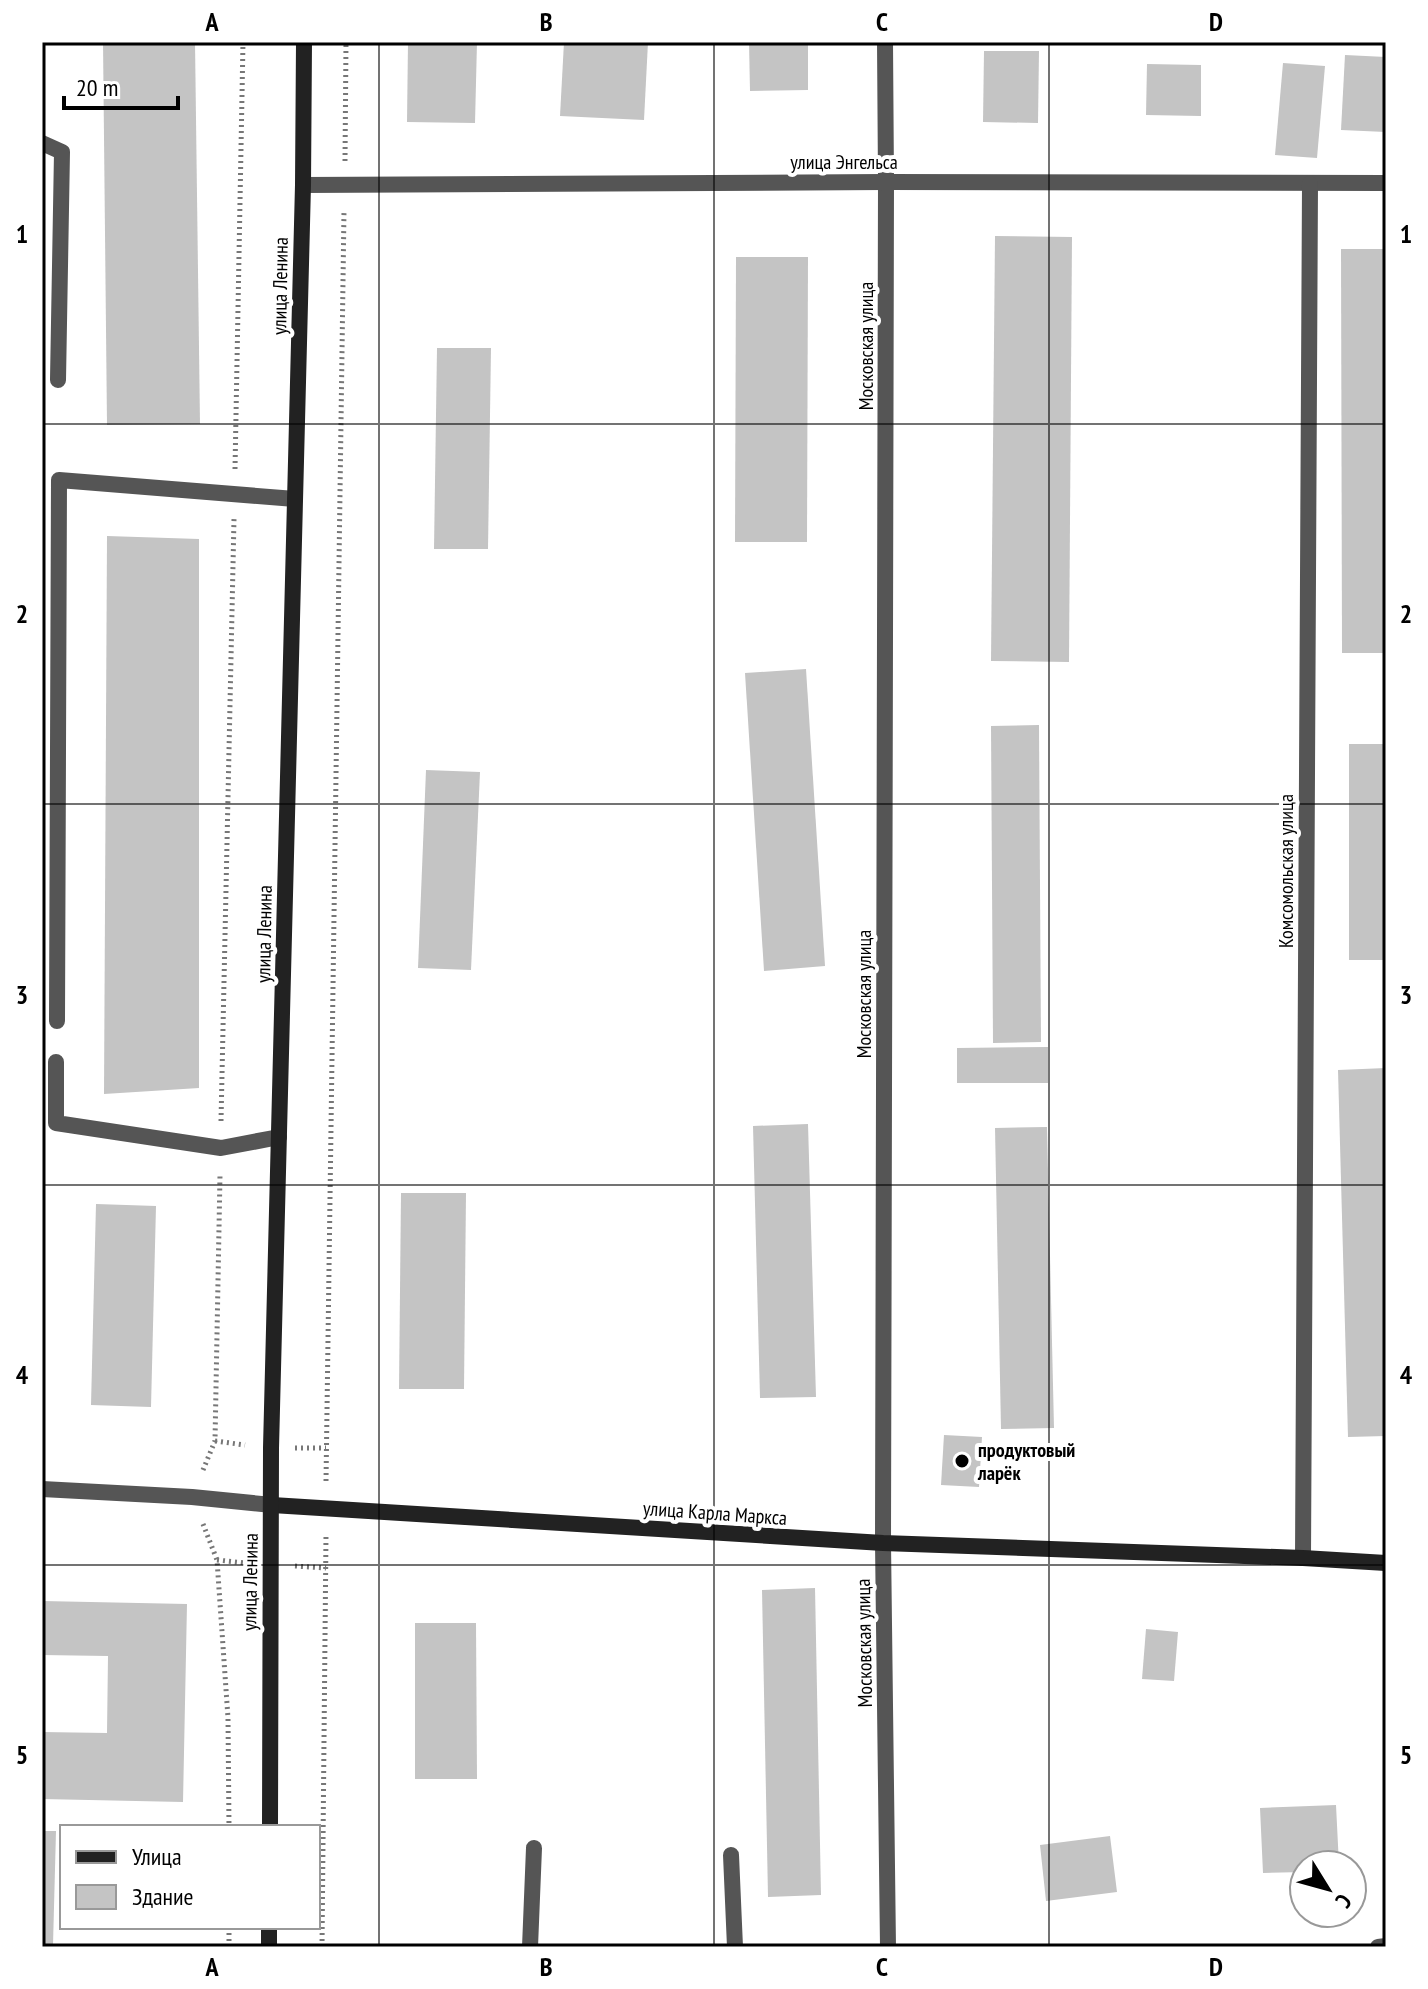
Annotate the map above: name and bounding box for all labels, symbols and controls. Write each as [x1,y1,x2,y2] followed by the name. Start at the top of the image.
[204,5,219,38] text: A
[540,5,553,38] text: B
[876,5,888,38] text: C
[1209,5,1223,38] text: D
[64,60,178,110] scale bar
[76,72,118,103] text: 20 m
[790,149,898,175] street label: улица Энгельса
[16,217,28,250] text: 1
[1400,217,1412,250] text: 1
[266,237,294,335] street label: улица Ленина
[853,282,879,410] street label: Московская улица
[16,597,28,630] text: 2
[1400,597,1412,630] text: 2
[1273,794,1299,948] street label: Комсомольская улица
[250,885,278,983] street label: улица Ленина
[851,930,877,1058] street label: Московская улица
[16,978,28,1011] text: 3
[1400,978,1412,1011] text: 3
[16,1358,29,1391] text: 4
[1400,1358,1413,1391] text: 4
[977,1437,1075,1486] place label: продуктовый ларёк
[953,1452,971,1470] marker: продуктовый ларёк
[642,1495,788,1531] street label: улица Карла Маркса
[236,1533,264,1631] street label: улица Ленина
[850,1579,878,1707] street label: Московская улица
[16,1738,28,1771] text: 5
[1400,1738,1412,1771] text: 5
[60,1825,320,1929] legend
[132,1841,182,1872] text: Улица
[1288,1849,1368,1929] north arrow
[132,1881,193,1912] text: Здание
[1330,1889,1358,1913] text: С
[204,1950,219,1983] text: A
[540,1950,553,1983] text: B
[876,1950,888,1983] text: C
[1209,1950,1223,1983] text: D

